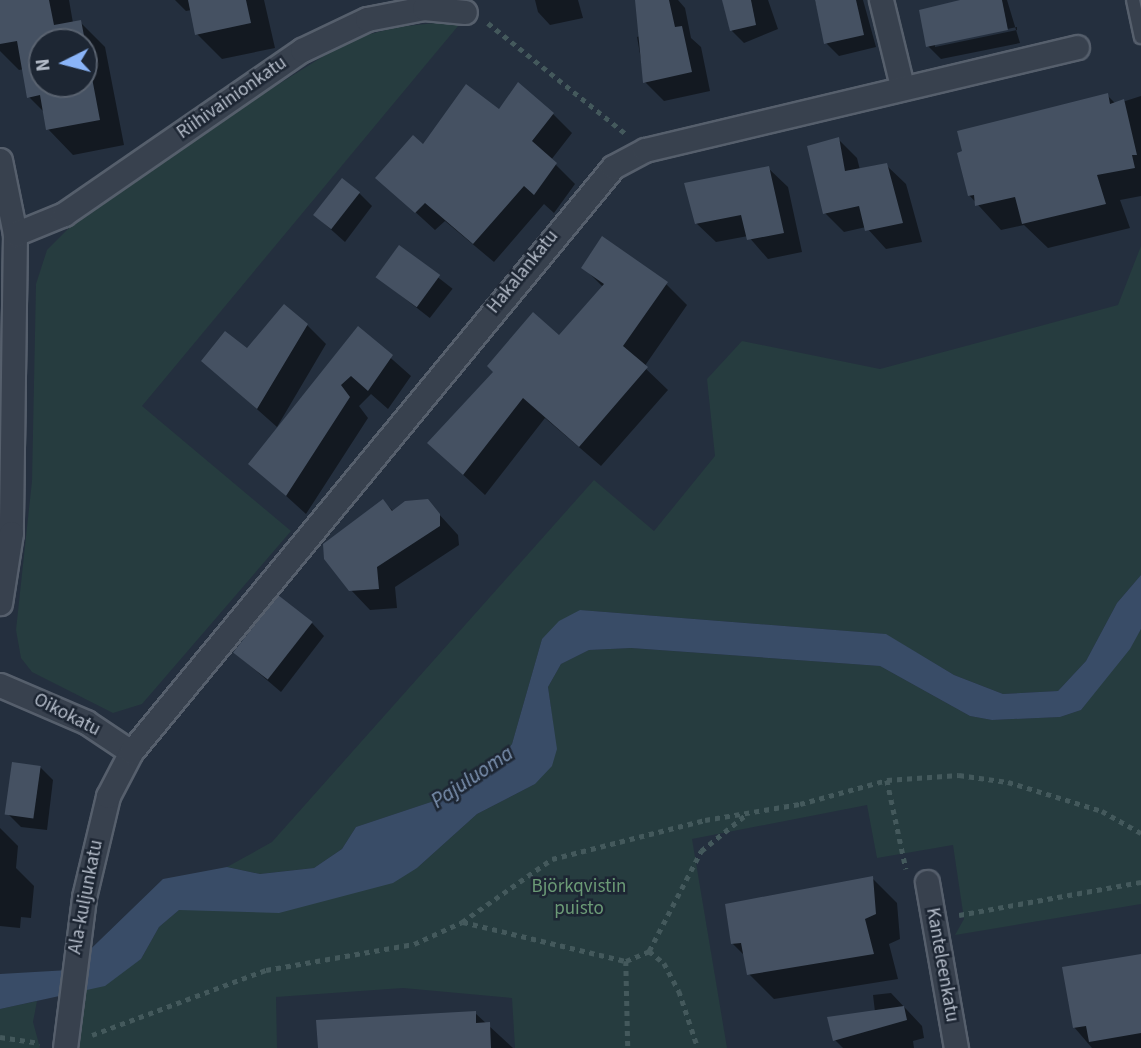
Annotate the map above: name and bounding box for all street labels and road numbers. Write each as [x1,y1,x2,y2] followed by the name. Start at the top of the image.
[173,52,291,144] street label: Riihivainionkatu
[482,226,564,318] street label: Hakalankatu
[30,689,104,741] street label: Oikokatu
[64,838,108,956] street label: Ala-kuljunkatu
[921,906,963,1024] street label: Kanteleenkatu

